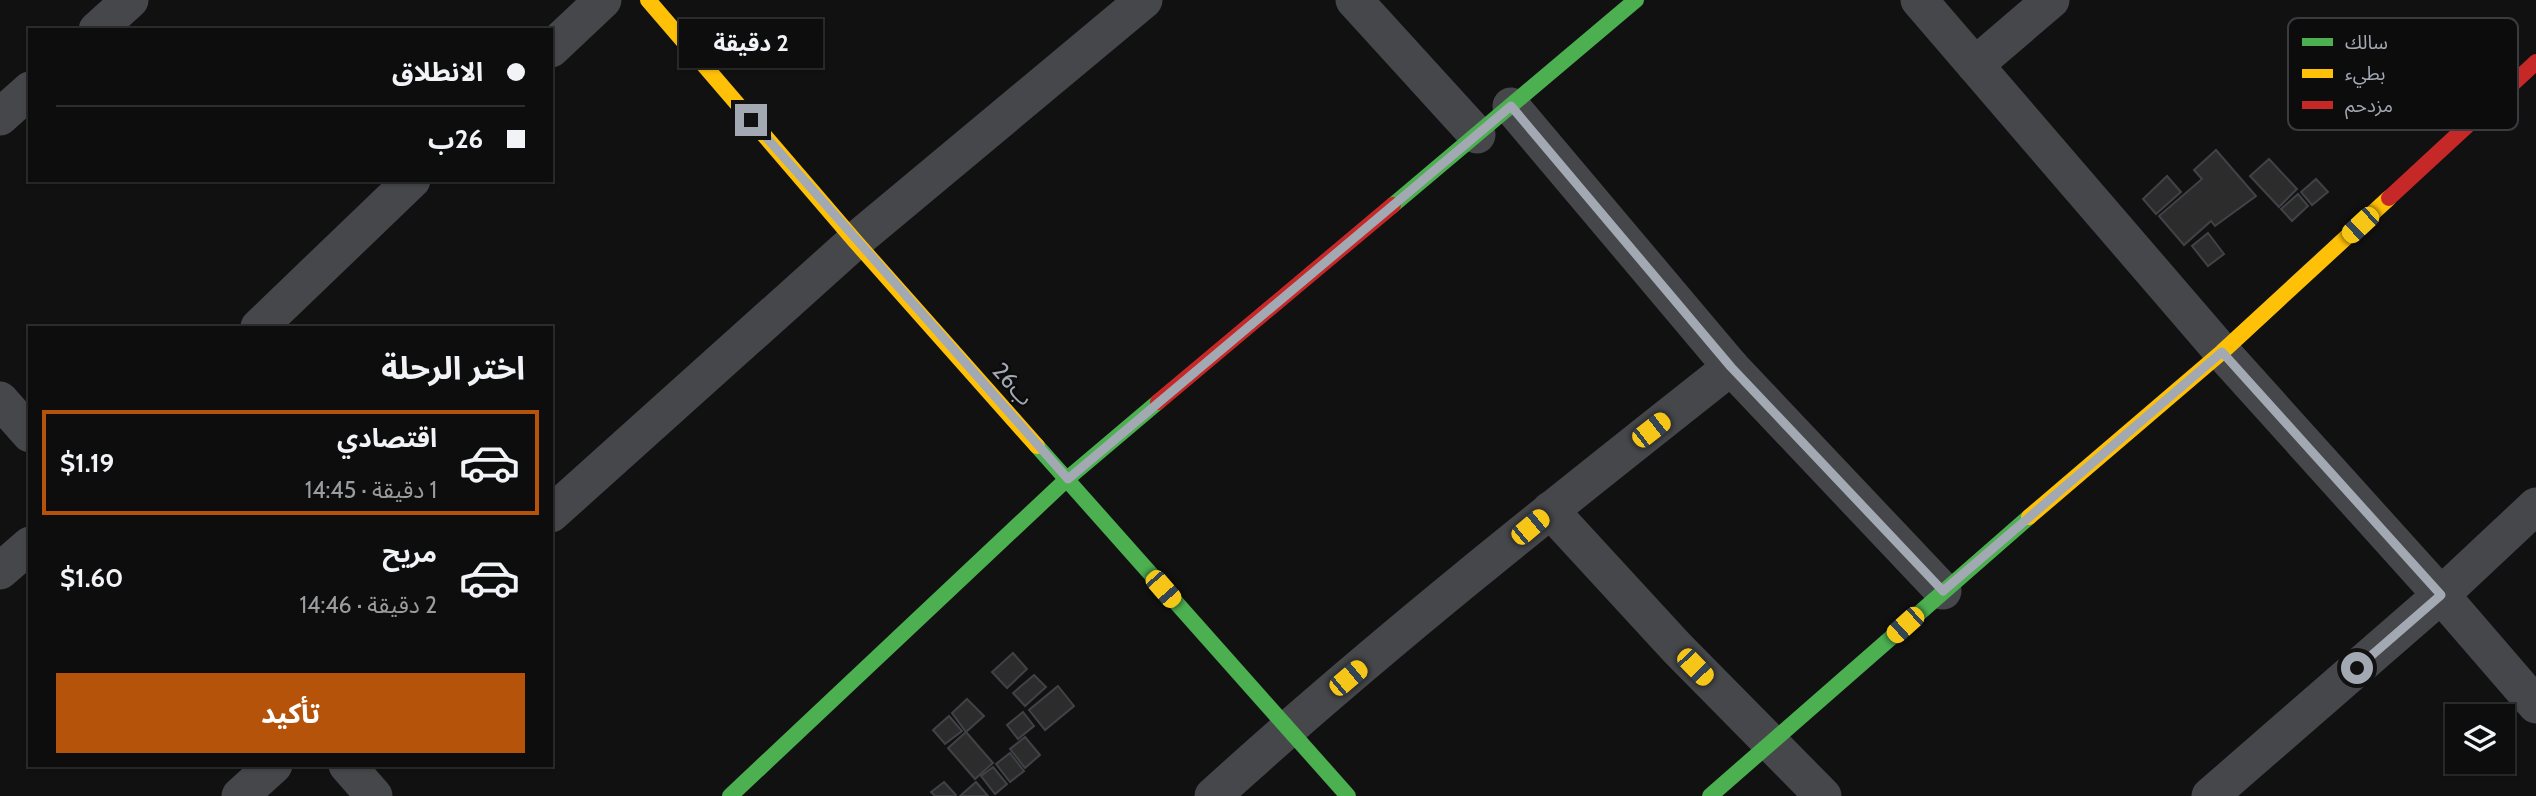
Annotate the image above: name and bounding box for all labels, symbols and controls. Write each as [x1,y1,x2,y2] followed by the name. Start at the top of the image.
[679,18,823,68] callout: 2 دقيقة
[2288,18,2518,130] legend
[713,29,789,57] text: 2 دقيقة
[2345,31,2388,54] text: سالك
[392,56,483,88] text: الانطلاق
[2345,62,2385,88] text: بطيء
[2345,94,2393,120] text: مزدحم
[735,104,767,136] route end
[428,123,483,155] text: 26ب
[2338,203,2383,247] car
[381,348,525,387] text: اختر الرحلة
[987,357,1039,411] street label: 26ب
[1628,409,1675,451] car
[337,422,437,454] text: اقتصادي
[458,431,521,494] icon: car
[60,447,114,479] text: $1.19
[305,476,437,504] text: 1 دقيقة · 14:45
[1508,505,1553,549] car
[382,537,437,569] text: مريح
[458,546,521,609] icon: car
[60,562,123,594] text: $1.60
[1142,566,1185,612] car
[300,591,437,619] text: 2 دقيقة · 14:46
[1883,603,1928,647] car
[1673,645,1718,689] car
[2341,652,2373,684] route start
[1326,656,1371,700] car
[56,673,525,753] button: تأكيد
[2445,704,2515,774] map controls
[2445,704,2515,774] button: layers

